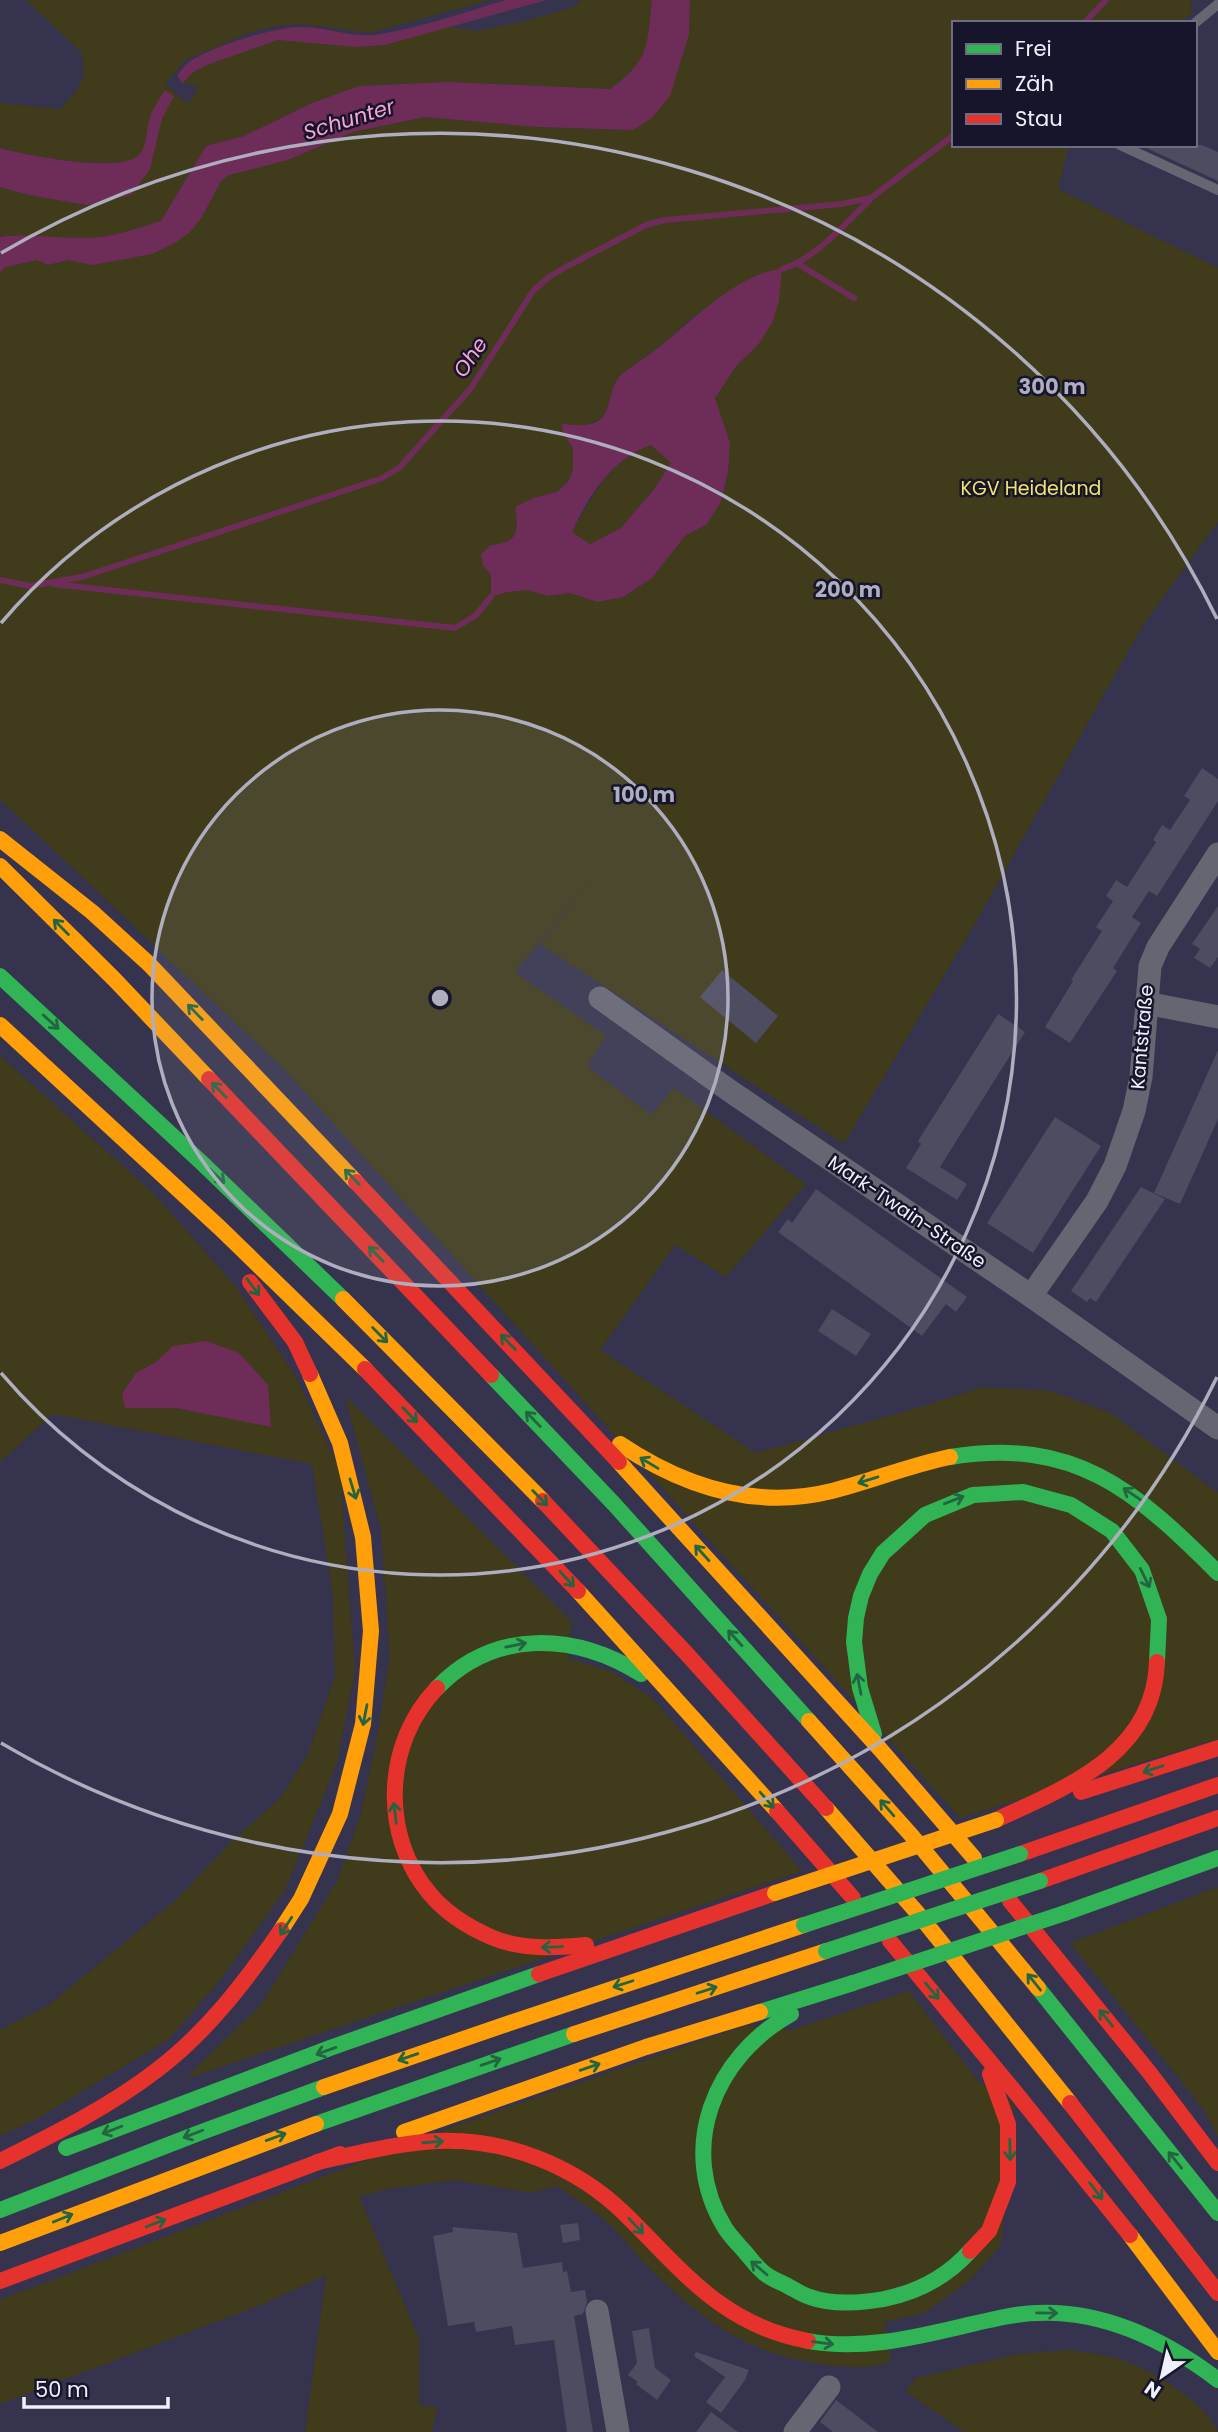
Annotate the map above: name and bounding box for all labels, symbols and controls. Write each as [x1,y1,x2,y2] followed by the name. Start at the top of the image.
[952,21,1197,147] legend
[1015,34,1052,63] text: Frei
[1015,69,1054,98] text: Zäh
[300,91,399,147] water label: Schunter
[1015,104,1063,133] text: Stau
[446,331,494,383] water label: Ohe
[1019,372,1085,401] text: 300 m
[961,475,1101,502] park label: KGV Heideland
[815,575,881,604] text: 200 m
[613,780,675,809] text: 100 m
[52,918,69,935] one-way arrow
[1124,984,1160,1090] street label: Kantstraße
[428,986,452,1010] centre of rings
[187,1004,204,1022] one-way arrow
[42,1013,59,1030] one-way arrow
[211,1081,227,1099] one-way arrow
[823,1149,991,1275] street label: Mark-Twain-Straße
[208,1168,225,1185] one-way arrow
[343,1169,360,1186] one-way arrow
[367,1246,384,1263] one-way arrow
[246,1277,261,1296] one-way arrow
[372,1326,389,1343] one-way arrow
[500,1334,517,1351] one-way arrow
[401,1406,418,1423] one-way arrow
[524,1411,541,1428] one-way arrow
[639,1456,659,1470] one-way arrow
[857,1475,879,1488] one-way arrow
[347,1478,360,1500] one-way arrow
[1123,1487,1142,1501] one-way arrow
[531,1489,548,1506] one-way arrow
[942,1493,964,1506] one-way arrow
[694,1545,711,1562] one-way arrow
[1139,1567,1153,1588] one-way arrow
[559,1570,575,1588] one-way arrow
[727,1630,743,1648] one-way arrow
[504,1638,527,1652] one-way arrow
[851,1673,865,1696] one-way arrow
[358,1703,372,1725] one-way arrow
[1142,1763,1164,1776] one-way arrow
[759,1791,775,1809] one-way arrow
[879,1799,895,1817] one-way arrow
[389,1802,402,1825] one-way arrow
[278,1916,293,1935] one-way arrow
[540,1941,563,1954] one-way arrow
[1026,1973,1041,1991] one-way arrow
[612,1978,634,1991] one-way arrow
[924,1982,940,2000] one-way arrow
[695,1983,717,1995] one-way arrow
[1099,2010,1114,2028] one-way arrow
[315,2046,337,2058] one-way arrow
[397,2052,419,2064] one-way arrow
[479,2055,501,2067] one-way arrow
[578,2060,600,2072] one-way arrow
[102,2124,124,2137] one-way arrow
[183,2129,205,2141] one-way arrow
[265,2130,287,2143] one-way arrow
[421,2135,443,2148] one-way arrow
[1003,2138,1016,2161] one-way arrow
[1168,2151,1183,2169] one-way arrow
[1089,2182,1104,2200] one-way arrow
[52,2210,74,2223] one-way arrow
[144,2216,166,2228] one-way arrow
[627,2217,644,2234] one-way arrow
[750,2260,768,2275] one-way arrow
[1036,2307,1059,2320] one-way arrow
[811,2337,834,2350] one-way arrow
[1127,2341,1197,2411] north arrow
[24,2366,168,2410] scale bar
[1139,2374,1166,2405] text: N
[35,2375,89,2404] text: 50 m

